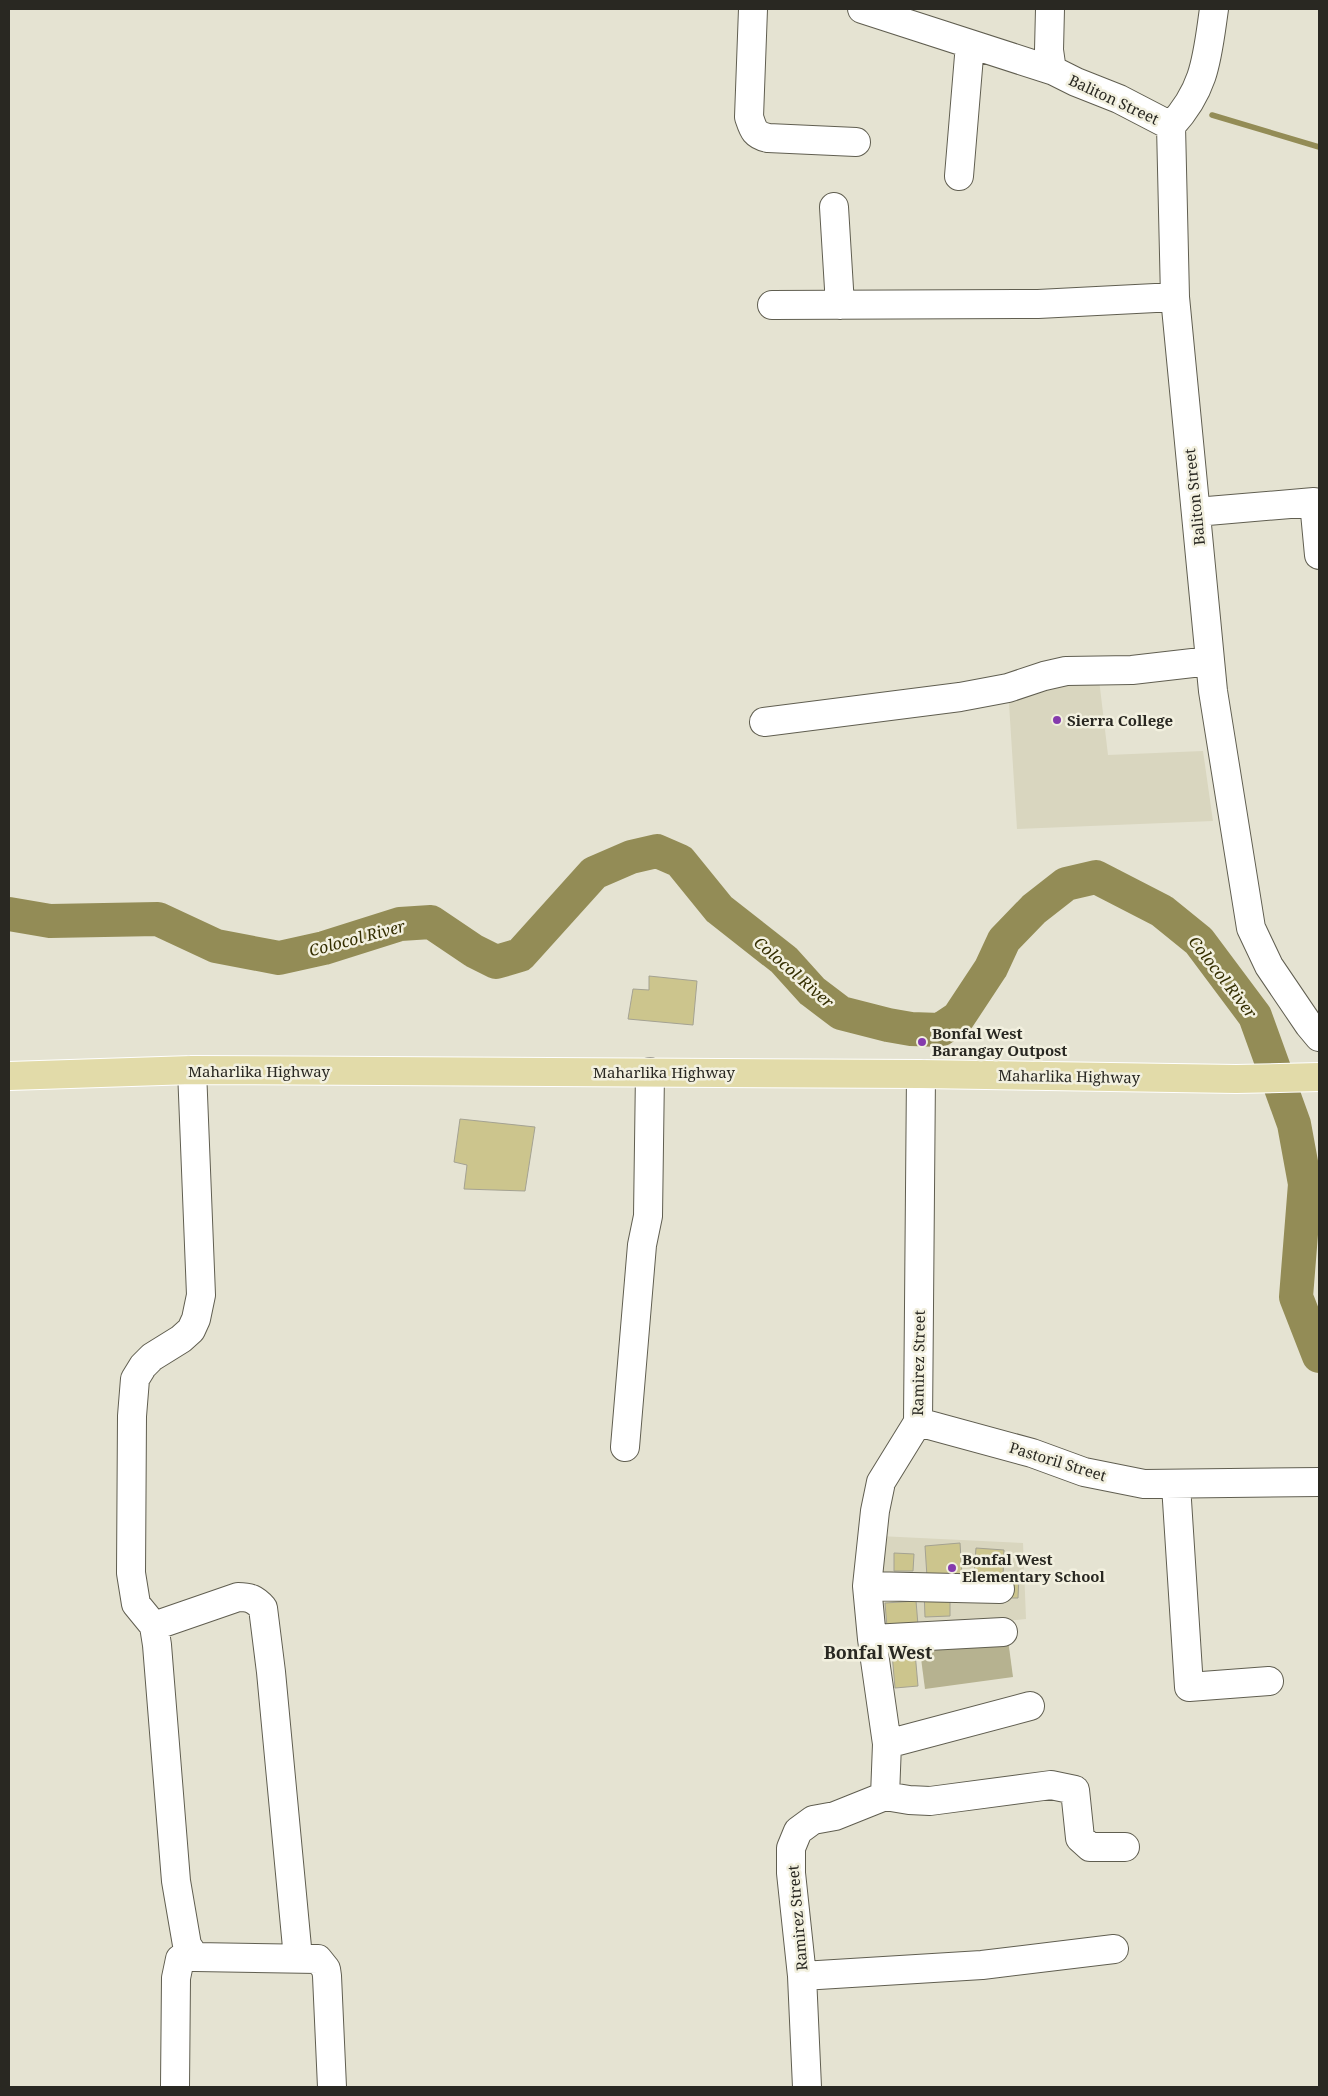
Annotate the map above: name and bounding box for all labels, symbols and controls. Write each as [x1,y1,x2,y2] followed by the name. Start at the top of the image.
[1066,69,1162,129] street label: Baliton Street
[1179,448,1209,546] street label: Baliton Street
[1067,710,1173,730] place label: Sierra College
[1051,714,1063,726] marker: Sierra College
[306,914,408,961] water label: Colocol River
[750,931,839,1013] water label: Colocol River
[1184,931,1262,1023] water label: Colocol River
[932,1023,1067,1060] place label: Bonfal West Barangay Outpost
[916,1036,928,1048] marker: Bonfal West Barangay Outpost
[188,1061,331,1081] street label: Maharlika Highway
[593,1062,736,1082] street label: Maharlika Highway
[998,1065,1141,1087] street label: Maharlika Highway
[907,1310,929,1416] street label: Ramirez Street
[1007,1437,1109,1485] street label: Pastoril Street
[962,1549,1106,1586] place label: Bonfal West Elementary School
[946,1562,958,1574] marker: Bonfal West Elementary School
[824,1640,932,1664] district label: Bonfal West
[782,1864,812,1972] street label: Ramirez Street

